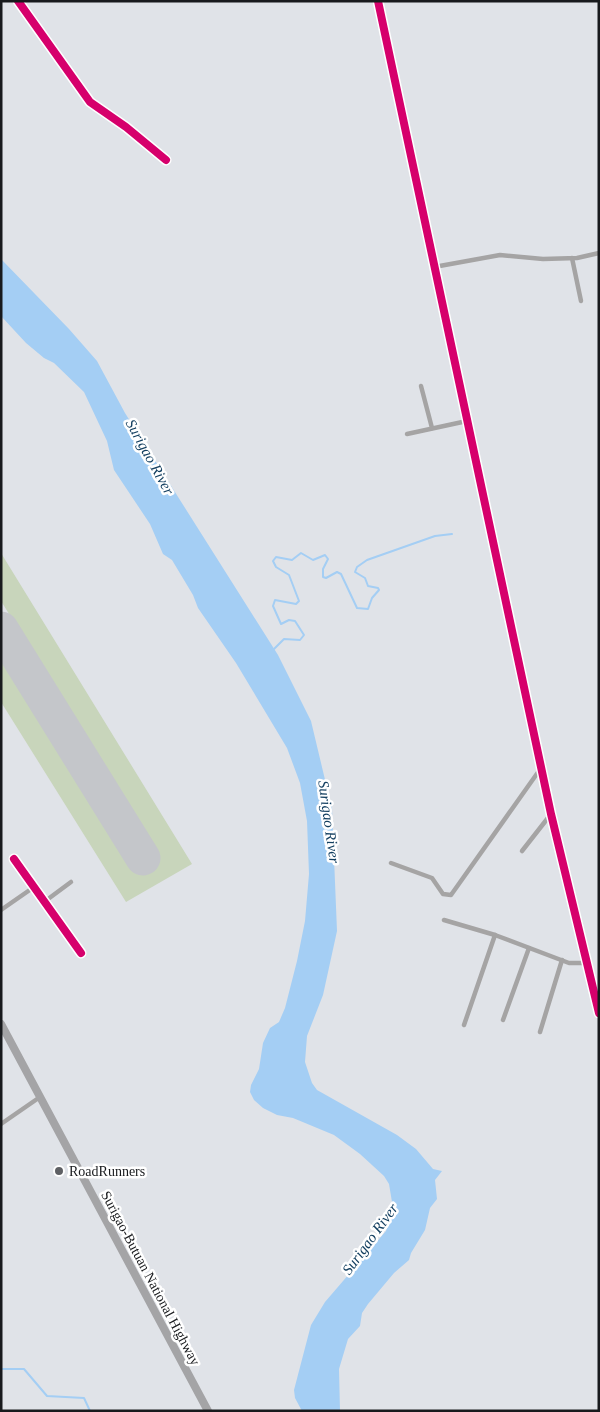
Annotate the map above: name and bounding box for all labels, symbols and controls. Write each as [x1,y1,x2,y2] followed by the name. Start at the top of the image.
[123,416,177,498] water label: Surigao River
[315,779,343,865] water label: Surigao River
[69,1164,145,1179] place label: RoadRunners
[53,1165,65,1177] marker: RoadRunners
[98,1189,203,1368] street label: Surigao-Butuan National Highway
[339,1200,401,1278] water label: Surigao River

